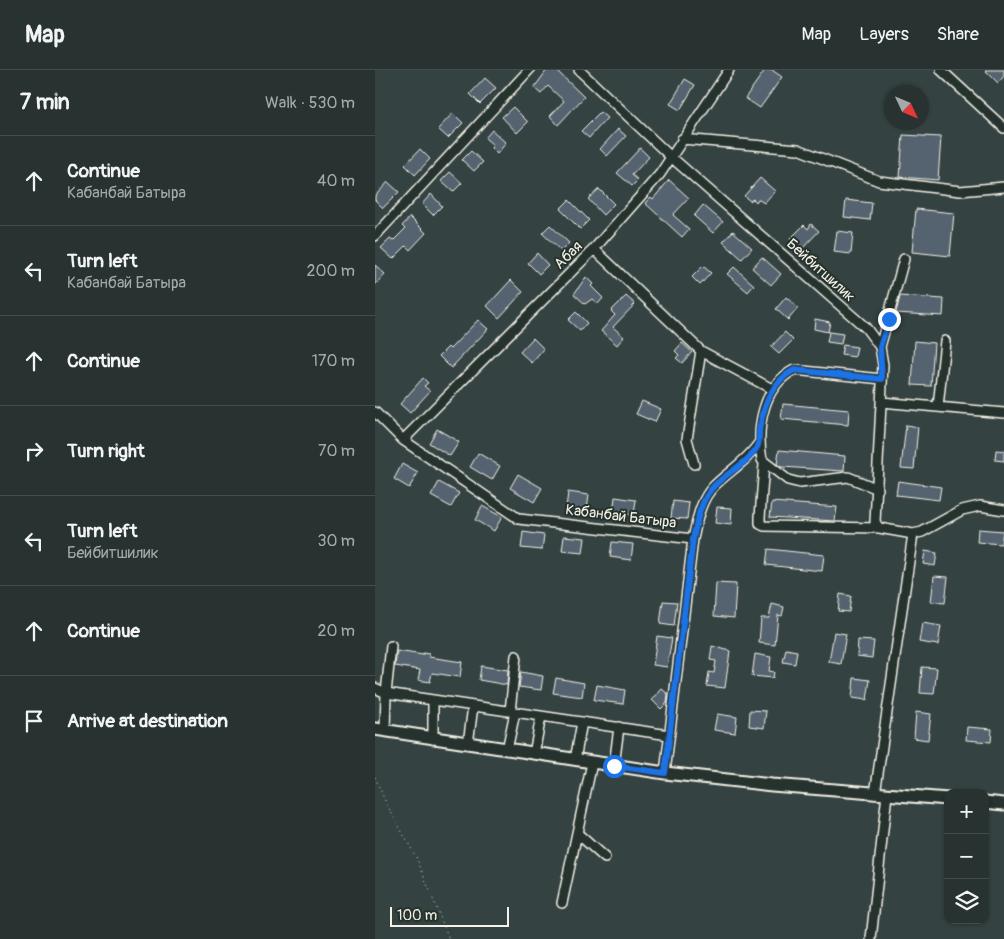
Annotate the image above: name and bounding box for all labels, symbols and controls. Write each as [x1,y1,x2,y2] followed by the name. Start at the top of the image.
[25,20,65,49] text: Map
[802,23,831,46] text: Map
[859,23,909,46] text: Layers
[937,23,979,46] text: Share
[884,85,929,130] north arrow
[20,89,70,116] text: 7 min
[265,93,355,113] text: Walk · 530 m
[67,159,140,183] text: Continue
[20,167,48,195] icon: ahead
[317,171,355,191] text: 40 m
[67,183,186,203] text: Кабанбай Батыра
[782,235,859,306] street label: Бейбитшилик
[550,237,587,274] street label: Абая
[67,249,137,273] text: Turn left
[20,257,48,285] icon: left
[307,261,355,281] text: 200 m
[67,273,186,293] text: Кабанбай Батыра
[878,308,901,331] route end
[20,347,48,375] icon: ahead
[67,349,140,373] text: Continue
[312,351,355,371] text: 170 m
[20,437,48,465] icon: right
[67,439,145,463] text: Turn right
[318,441,355,461] text: 70 m
[564,500,677,533] street label: Кабанбай Батыра
[67,519,137,543] text: Turn left
[20,527,48,555] icon: left
[317,531,355,551] text: 30 m
[67,543,159,563] text: Бейбитшилик
[20,617,48,645] icon: ahead
[67,619,140,643] text: Continue
[317,621,355,641] text: 20 m
[20,707,48,735] icon: arrive
[67,709,228,733] text: Arrive at destination
[603,755,626,778] route start
[944,789,989,924] map controls
[944,789,989,834] button: +
[944,834,989,879] button: −
[944,879,989,924] button: layers
[390,904,509,927] scale bar
[397,907,437,924] text: 100 m

